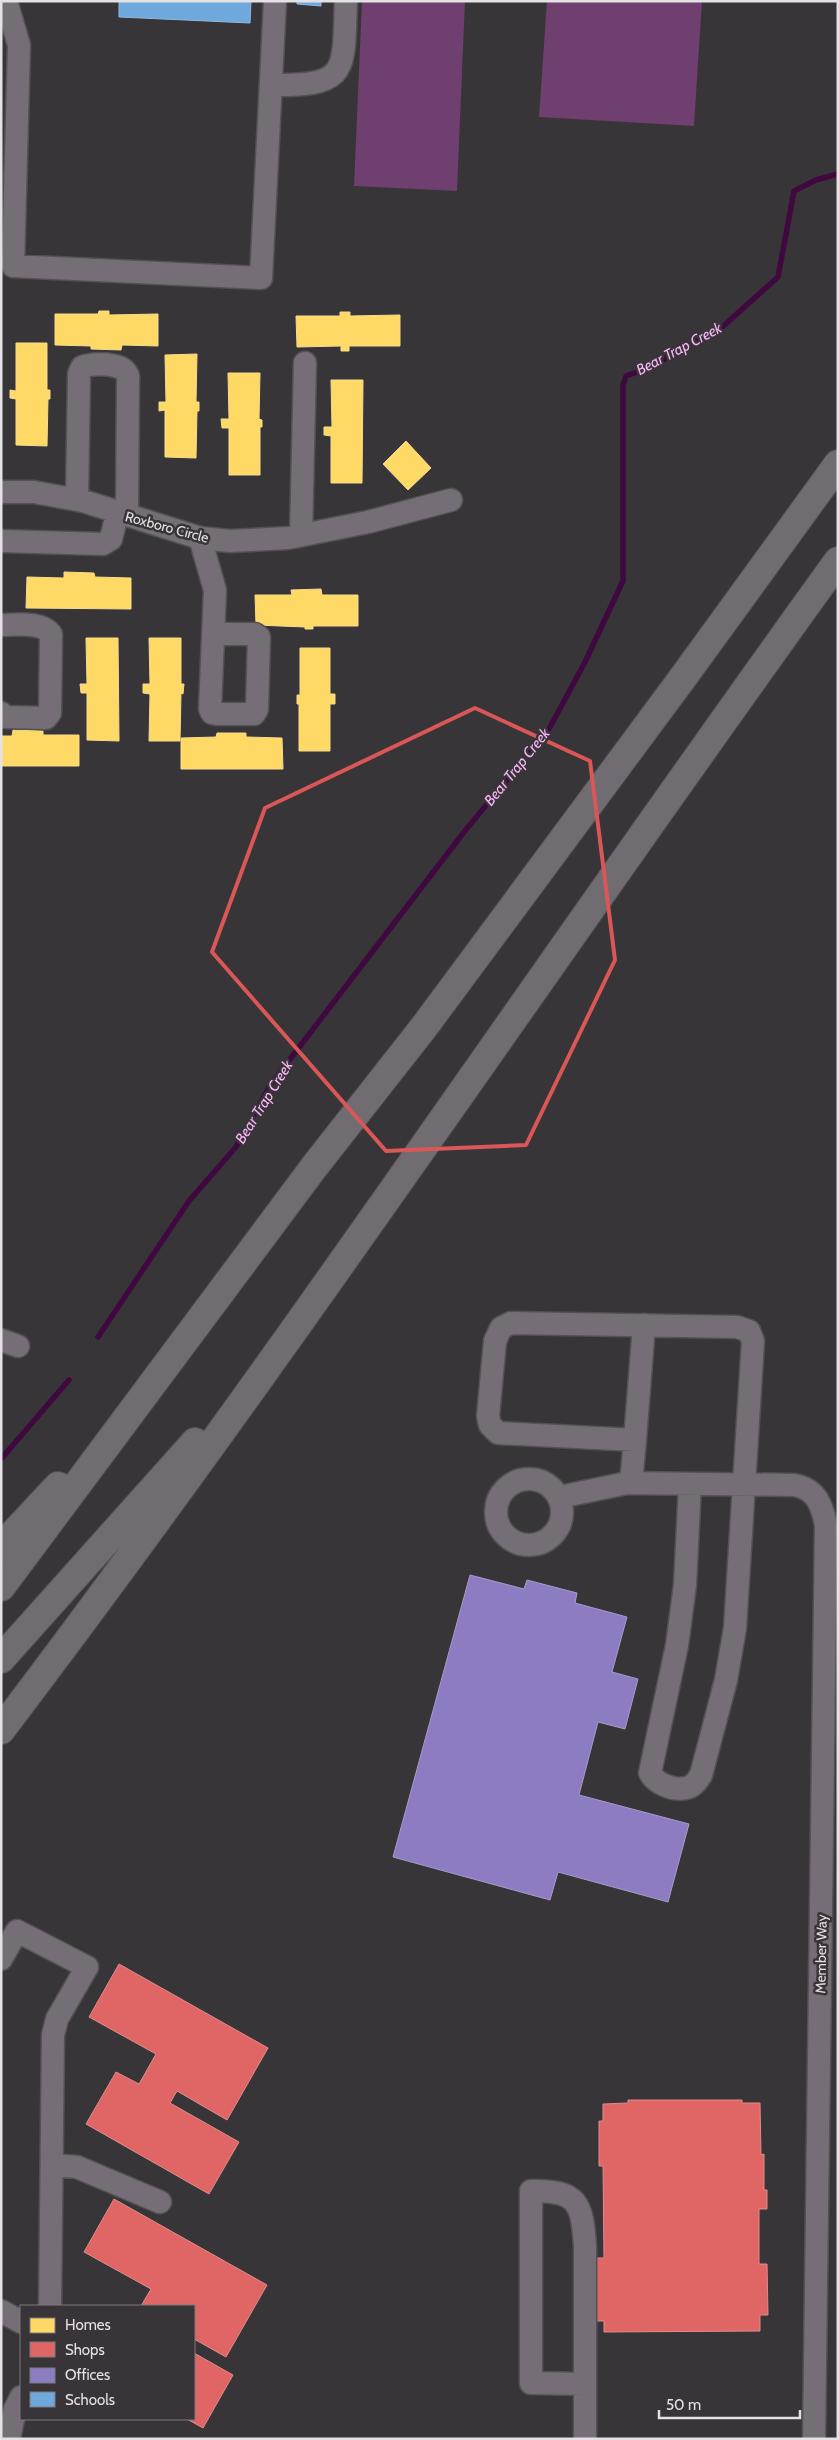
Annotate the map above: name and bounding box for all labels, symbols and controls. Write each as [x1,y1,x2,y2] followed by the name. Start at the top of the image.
[633,319,725,379] water label: Bear Trap Creek
[123,507,211,547] street label: Roxboro Circle
[480,724,554,809] water label: Bear Trap Creek
[231,1057,297,1147] water label: Bear Trap Creek
[811,1914,831,1994] street label: Member Way
[20,2305,195,2420] legend
[65,2316,111,2334] text: Homes
[65,2341,105,2359] text: Shops
[65,2366,110,2384] text: Offices
[659,2388,800,2420] scale bar
[65,2391,115,2409] text: Schools
[666,2396,701,2414] text: 50 m

